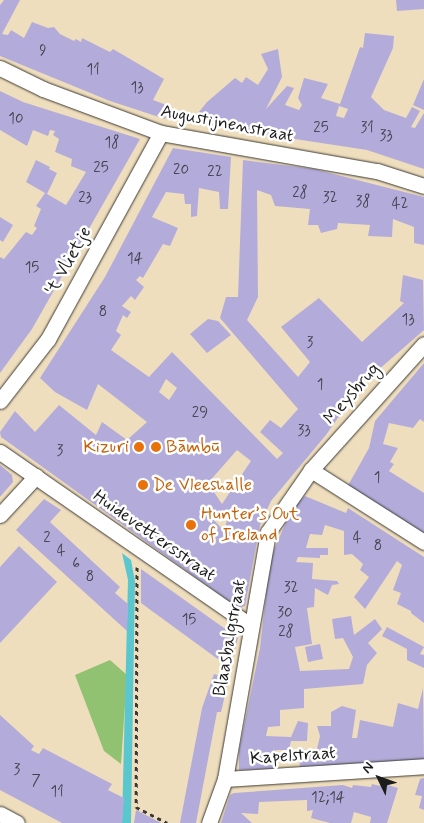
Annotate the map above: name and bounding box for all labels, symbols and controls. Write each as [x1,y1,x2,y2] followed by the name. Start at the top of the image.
[39,43,47,61] house number: 9
[86,62,100,80] house number: 11
[130,80,144,98] house number: 13
[159,101,295,147] street label: Augustijnenstraat
[8,111,24,129] house number: 10
[313,120,329,138] house number: 25
[360,120,374,138] house number: 31
[379,128,393,146] house number: 33
[105,135,119,153] house number: 18
[93,160,109,178] house number: 25
[173,162,189,180] house number: 20
[207,164,223,182] house number: 22
[292,185,308,203] house number: 28
[78,190,92,208] house number: 23
[323,190,337,208] house number: 32
[356,194,370,212] house number: 38
[392,196,408,214] house number: 42
[41,223,97,299] street label: 't Vlietje
[127,251,143,269] house number: 14
[25,260,39,278] house number: 15
[99,304,107,322] house number: 8
[401,312,415,330] house number: 13
[307,335,313,353] house number: 3
[319,359,385,429] street label: Meysbrug
[317,377,323,395] house number: 1
[192,405,208,423] house number: 29
[297,423,311,441] house number: 33
[83,436,129,458] place label: Kizuri
[166,436,219,458] place label: Bāmbū
[133,441,145,453] marker: Kizuri
[150,441,162,453] marker: Bāmbū
[57,443,63,461] house number: 3
[374,470,380,488] house number: 1
[153,474,253,496] place label: De Vleeshalle
[137,479,149,491] marker: De Vleeshalle
[88,486,220,586] street label: Huidevettersstraat
[201,504,299,546] place label: Hunter’s Out of Ireland
[185,519,197,531] marker: Hunter’s Out of Ireland
[43,530,51,548] house number: 2
[353,530,361,548] house number: 4
[374,538,382,556] house number: 8
[57,543,65,561] house number: 4
[72,556,80,574] house number: 6
[86,569,94,587] house number: 8
[209,578,251,698] street label: Blaasbalgstraat
[284,580,298,598] house number: 32
[277,605,293,623] house number: 30
[182,612,196,630] house number: 15
[278,624,294,642] house number: 28
[250,742,336,770] street label: Kapelstraat
[354,753,404,803] north arrow
[358,758,378,777] text: N
[14,762,20,780] house number: 3
[31,773,41,791] house number: 7
[50,784,64,802] house number: 11
[311,790,345,808] house number: 12;14

